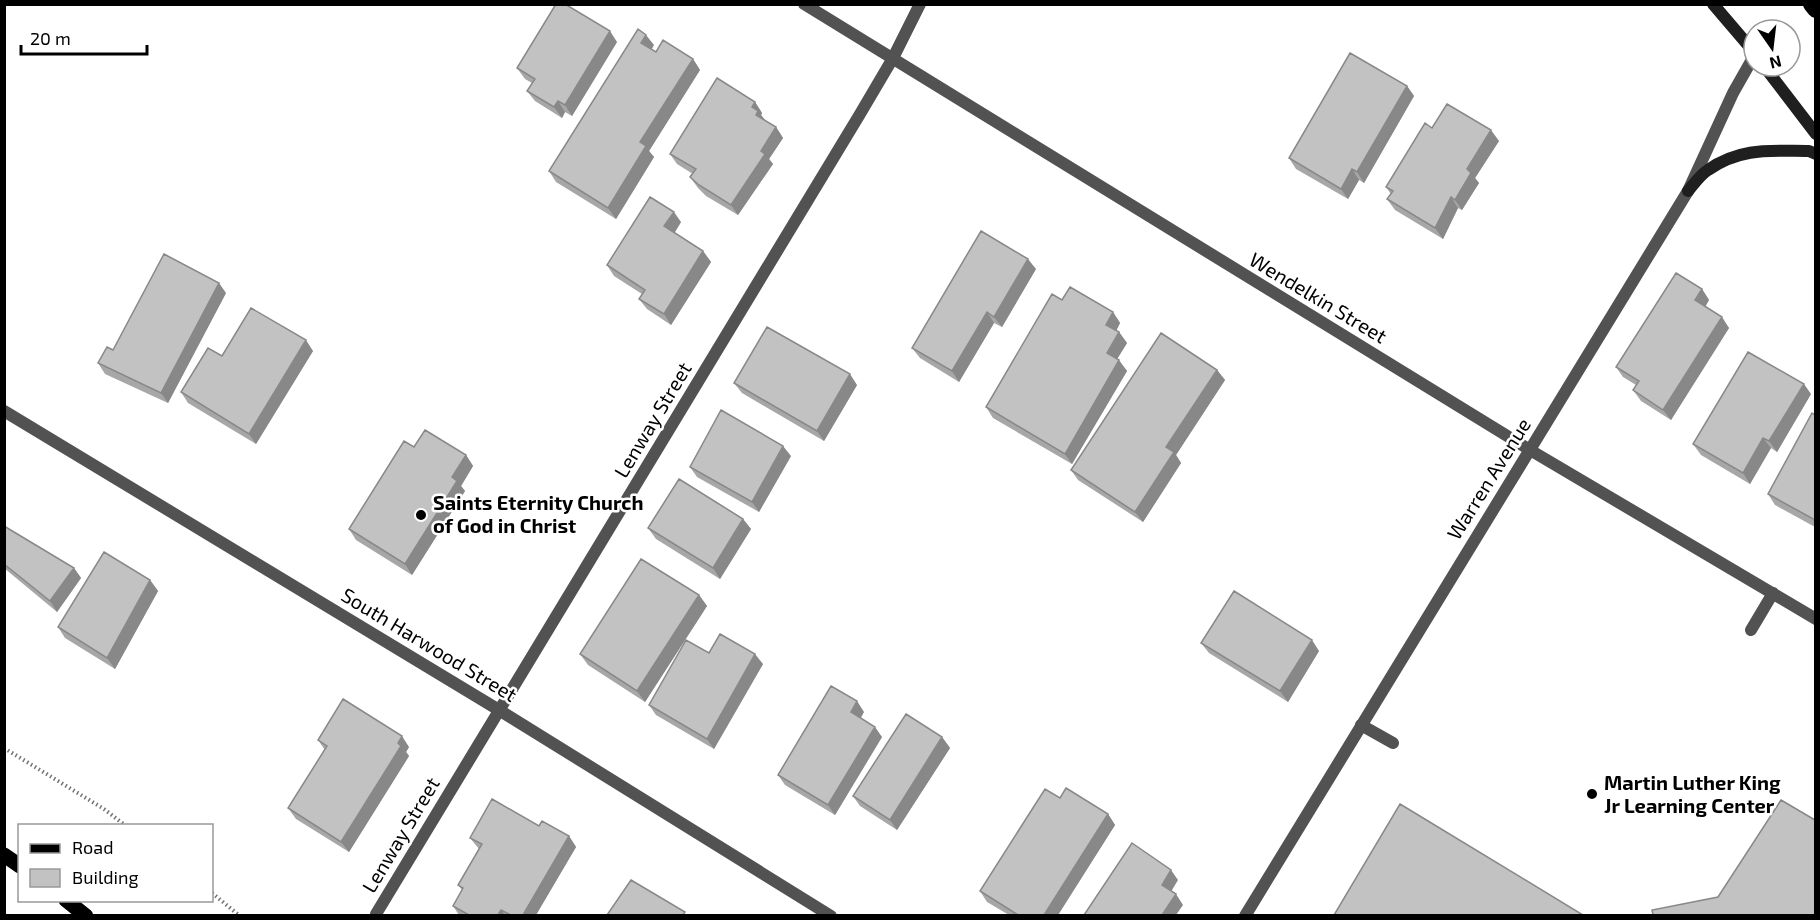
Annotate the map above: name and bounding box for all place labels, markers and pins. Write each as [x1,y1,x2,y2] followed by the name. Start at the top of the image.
[433,490,644,537] place label: Saints Eternity Church of God in Christ
[414,508,428,522] marker: Saints Eternity Church of God in Christ
[1604,770,1781,817] place label: Martin Luther King Jr Learning Center
[1585,787,1599,801] marker: Martin Luther King Jr Learning Center

